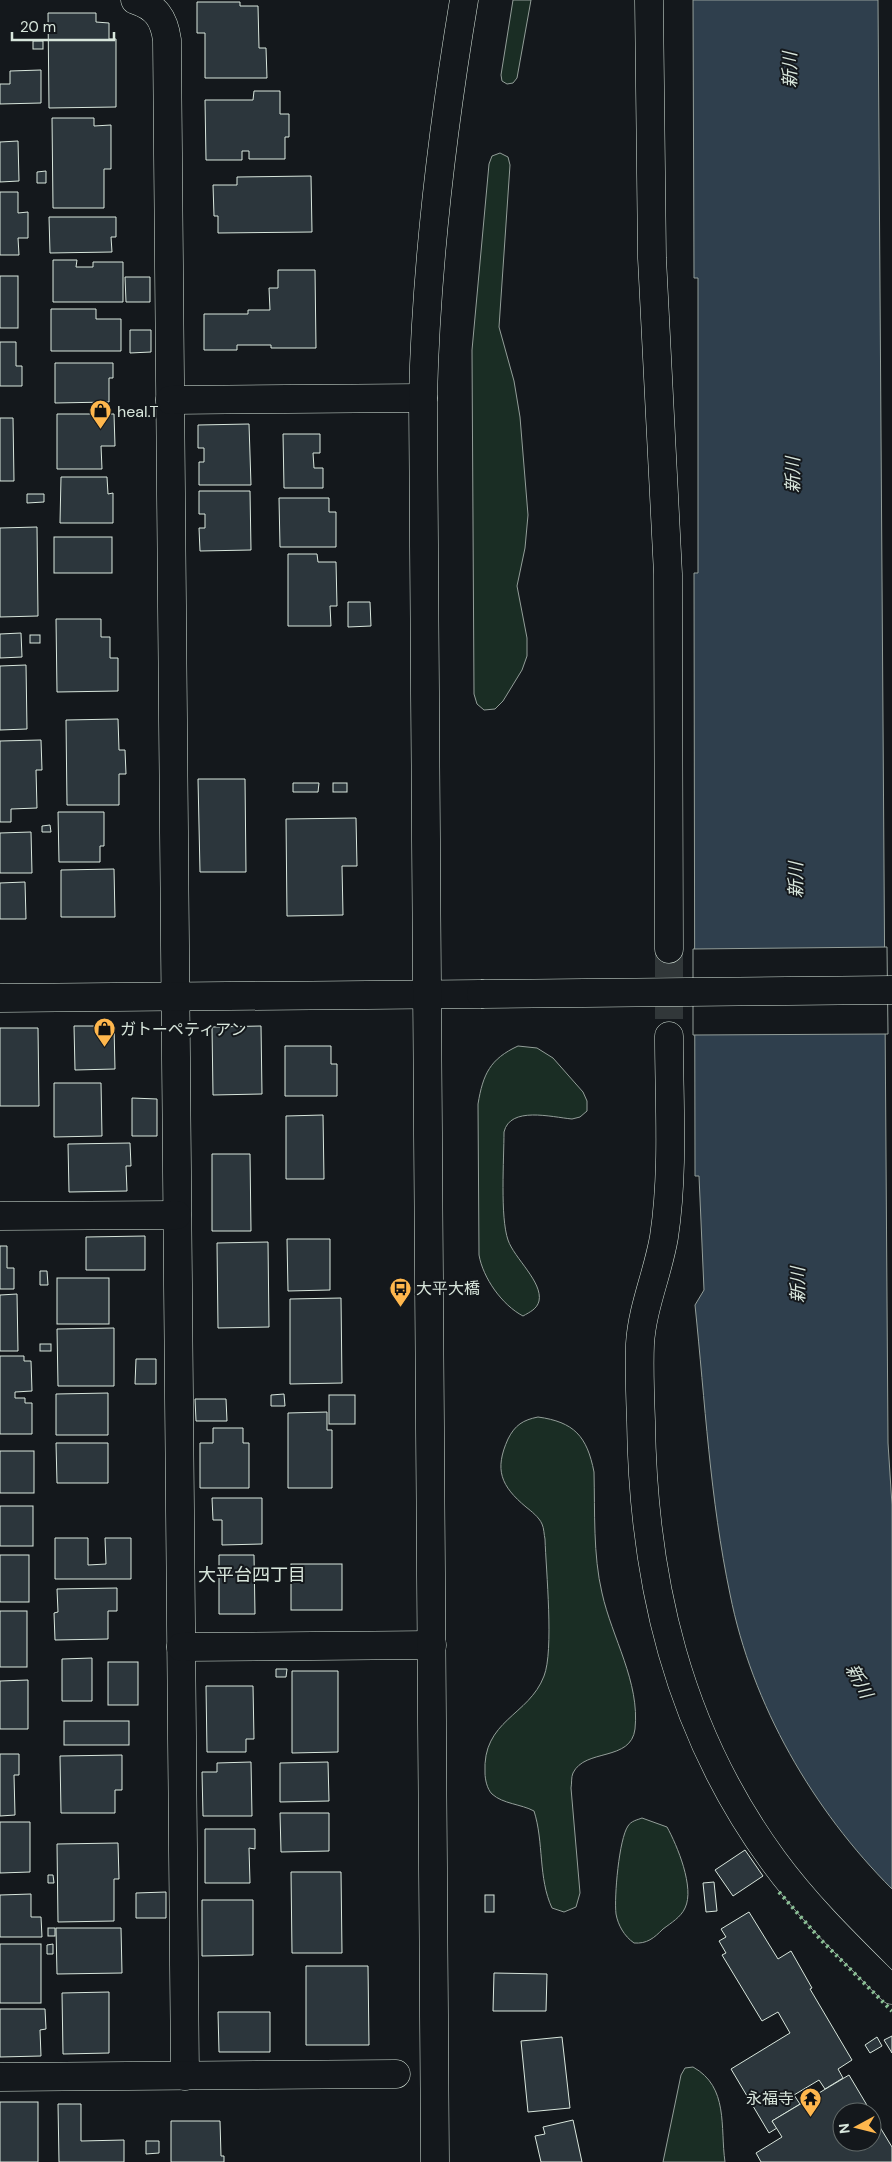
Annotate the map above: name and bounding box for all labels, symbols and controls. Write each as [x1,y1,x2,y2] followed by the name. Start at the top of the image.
[12,10,115,42] scale bar
[20,17,56,37] text: 20 m
[778,50,802,88] water label: 新川
[89,399,113,430] shop icon: heal.T
[117,401,158,422] place label: heal.T
[781,455,805,493] water label: 新川
[784,860,808,898] water label: 新川
[92,1017,116,1048] shop icon: ガトーペティアン
[120,1019,246,1040] place label: ガトーペティアン
[786,1265,810,1303] water label: 新川
[388,1276,412,1307] bus stop icon: 大平大橋
[416,1278,480,1299] place label: 大平大橋
[198,1563,306,1587] district label: 大平台四丁目
[840,1659,879,1704] water label: 新川
[798,2086,822,2117] temple icon: 永福寺
[746,2088,794,2109] place label: 永福寺
[832,2102,882,2152] north arrow
[835,2122,854,2135] text: N

